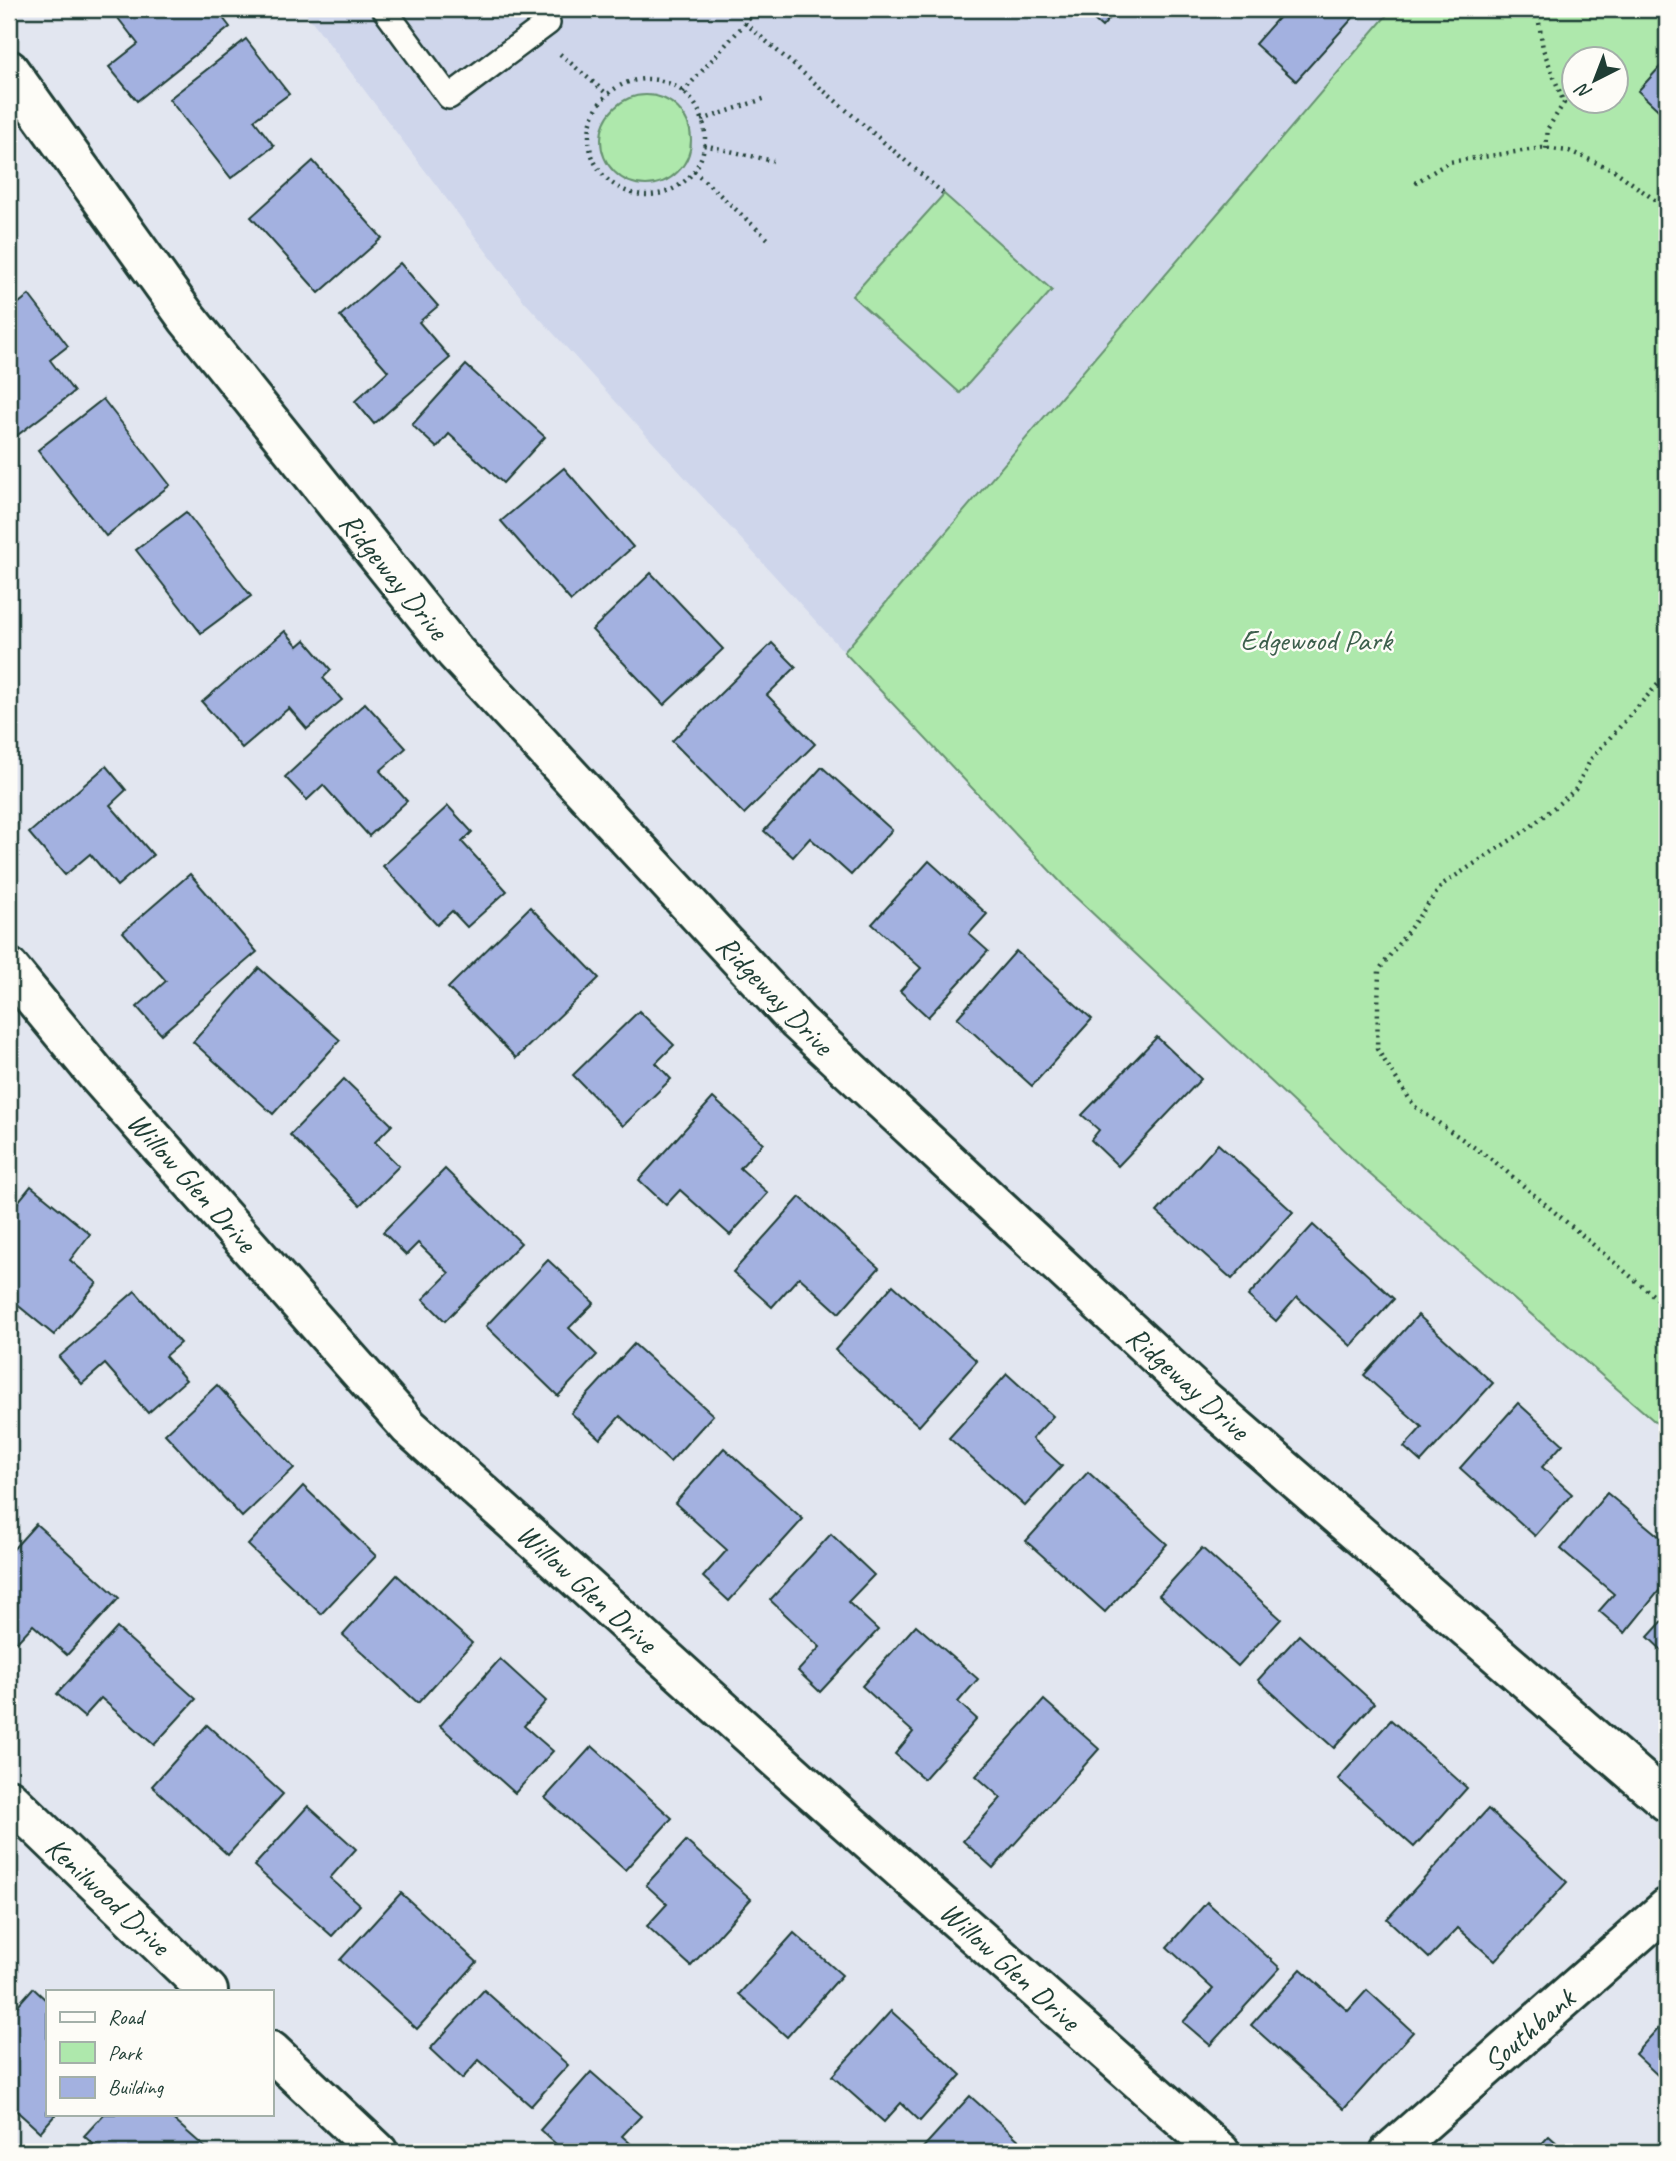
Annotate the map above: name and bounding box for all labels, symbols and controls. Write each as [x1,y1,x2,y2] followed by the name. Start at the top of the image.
[1560,46,1630,116] north arrow
[1569,77,1597,105] text: N
[331,505,458,649] street label: Ridgeway Drive
[1240,621,1394,659] park label: Edgewood Park
[708,927,843,1065] street label: Ridgeway Drive
[119,1104,266,1262] street label: Willow Glen Drive
[1119,1318,1259,1450] street label: Ridgeway Drive
[509,1515,667,1662] street label: Willow Glen Drive
[38,1829,180,1965] street label: Kenilwood Drive
[932,1893,1090,2040] street label: Willow Glen Drive
[1475,1978,1584,2080] street label: Southbank
[46,1990,273,2116] legend
[108,2004,147,2030] text: Road
[108,2040,143,2066] text: Park
[108,2074,165,2100] text: Building

